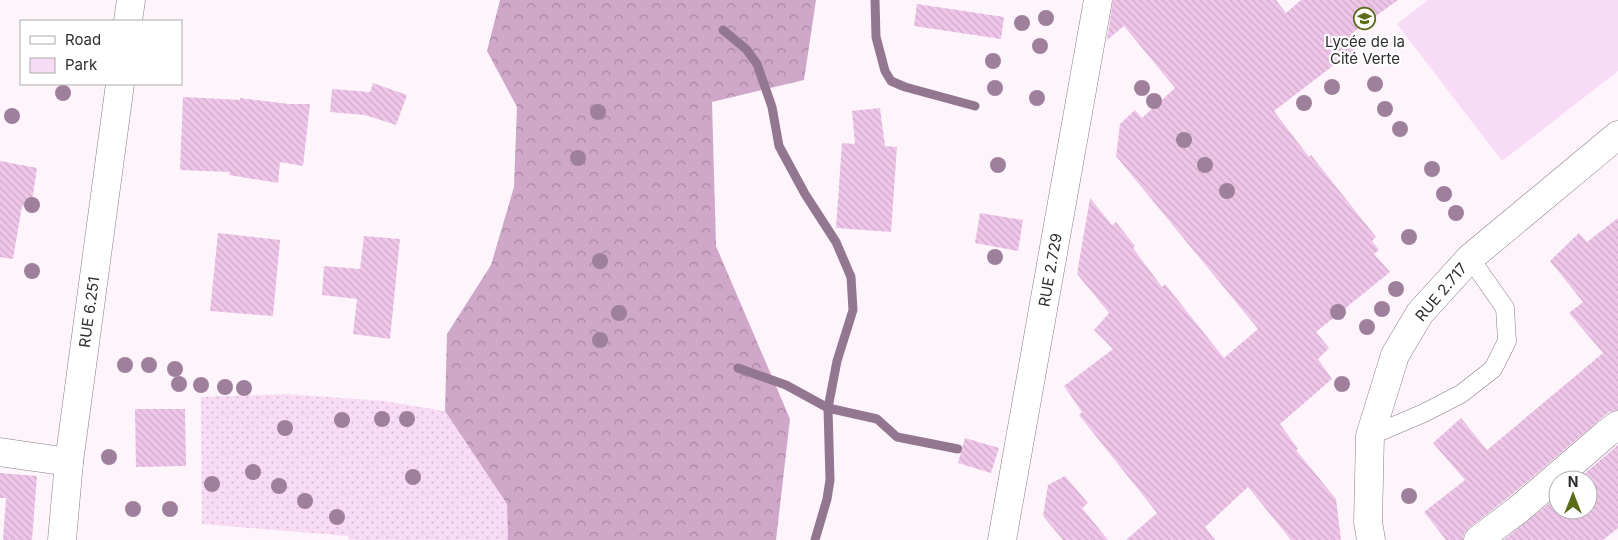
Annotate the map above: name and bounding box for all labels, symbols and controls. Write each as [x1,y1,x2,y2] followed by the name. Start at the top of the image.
[1353,6,1377,30] school or university icon: Lycée de la Cité Verte
[20,20,182,85] legend
[65,30,101,49] text: Road
[1325,32,1405,68] place label: Lycée de la Cité Verte
[65,55,98,74] text: Park
[1034,232,1066,308] street label: RUE 2.729
[1411,259,1471,325] street label: RUE 2.717
[75,275,103,349] street label: RUE 6.251
[1548,470,1598,520] north arrow
[1568,473,1578,490] text: N

